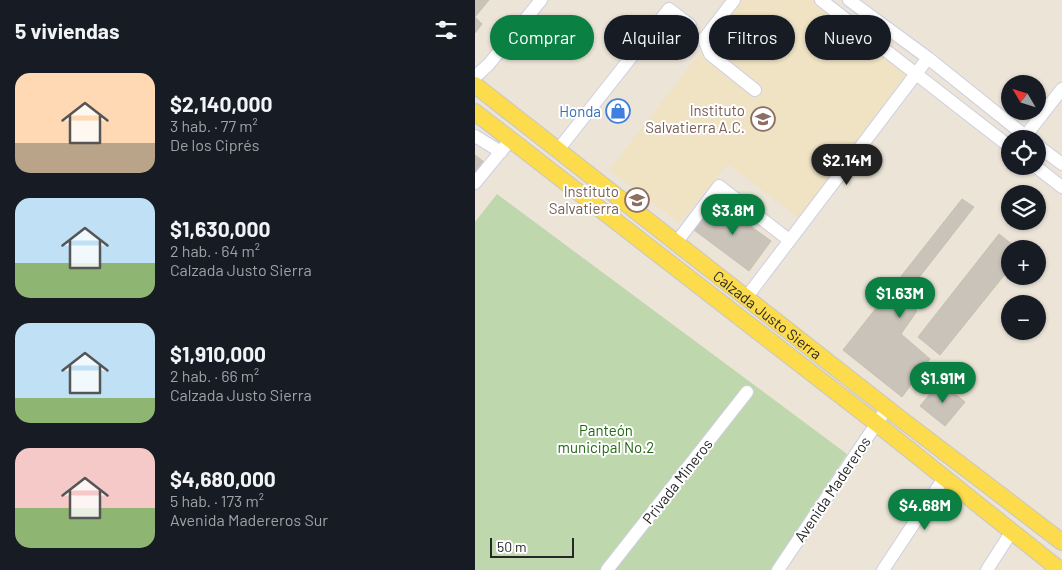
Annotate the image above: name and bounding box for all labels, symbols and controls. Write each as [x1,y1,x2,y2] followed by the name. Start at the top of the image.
[490,15,594,60] chip: Comprar
[604,15,699,60] chip: Alquilar
[709,15,795,60] chip: Filtros
[805,15,891,60] chip: Nuevo
[432,16,460,44] icon: filters
[15,18,119,43] text: 5 viviendas
[1001,75,1046,120] north arrow
[1001,75,1046,340] map controls
[170,91,272,116] text: $2,140,000
[55,93,115,153] icon: home
[605,98,631,124] shop icon: Honda
[645,101,745,136] place label: Instituto Salvatierra A.C.
[559,102,601,120] place label: Honda
[750,106,776,132] school or university icon: Instituto Salvatierra A.C.
[170,116,258,135] text: 3 hab. · 77 m²
[1001,130,1046,175] button: locate
[170,135,259,154] text: De los Ciprés
[806,144,888,186] pin: $2.14M
[822,150,872,169] text: $2.14M
[549,182,619,217] place label: Instituto Salvatierra
[1001,185,1046,230] button: layers
[624,187,650,213] school or university icon: Instituto Salvatierra
[698,194,768,236] pin: $3.8M
[712,200,754,219] text: $3.8M
[170,216,271,241] text: $1,630,000
[55,218,115,278] icon: home
[1001,240,1046,285] button: +
[170,241,260,260] text: 2 hab. · 64 m²
[170,260,312,279] text: Calzada Justo Sierra
[710,266,826,363] street label: Calzada Justo Sierra
[859,276,941,319] pin: $1.63M
[876,283,924,302] text: $1.63M
[1001,295,1046,340] button: −
[170,341,266,366] text: $1,910,000
[55,343,115,403] icon: home
[902,362,984,404] pin: $1.91M
[170,366,259,385] text: 2 hab. · 66 m²
[921,368,965,387] text: $1.91M
[170,385,312,404] text: Calzada Justo Sierra
[558,421,654,456] park label: Panteón municipal No.2
[790,433,874,545] street label: Avenida Madereros
[638,435,716,527] street label: Privada Mineros
[170,466,276,491] text: $4,680,000
[55,468,115,528] icon: home
[884,488,966,531] pin: $4.68M
[170,491,264,510] text: 5 hab. · 173 m²
[899,495,951,514] text: $4.68M
[170,510,328,529] text: Avenida Madereros Sur
[490,535,574,558] scale bar
[497,538,526,555] text: 50 m

